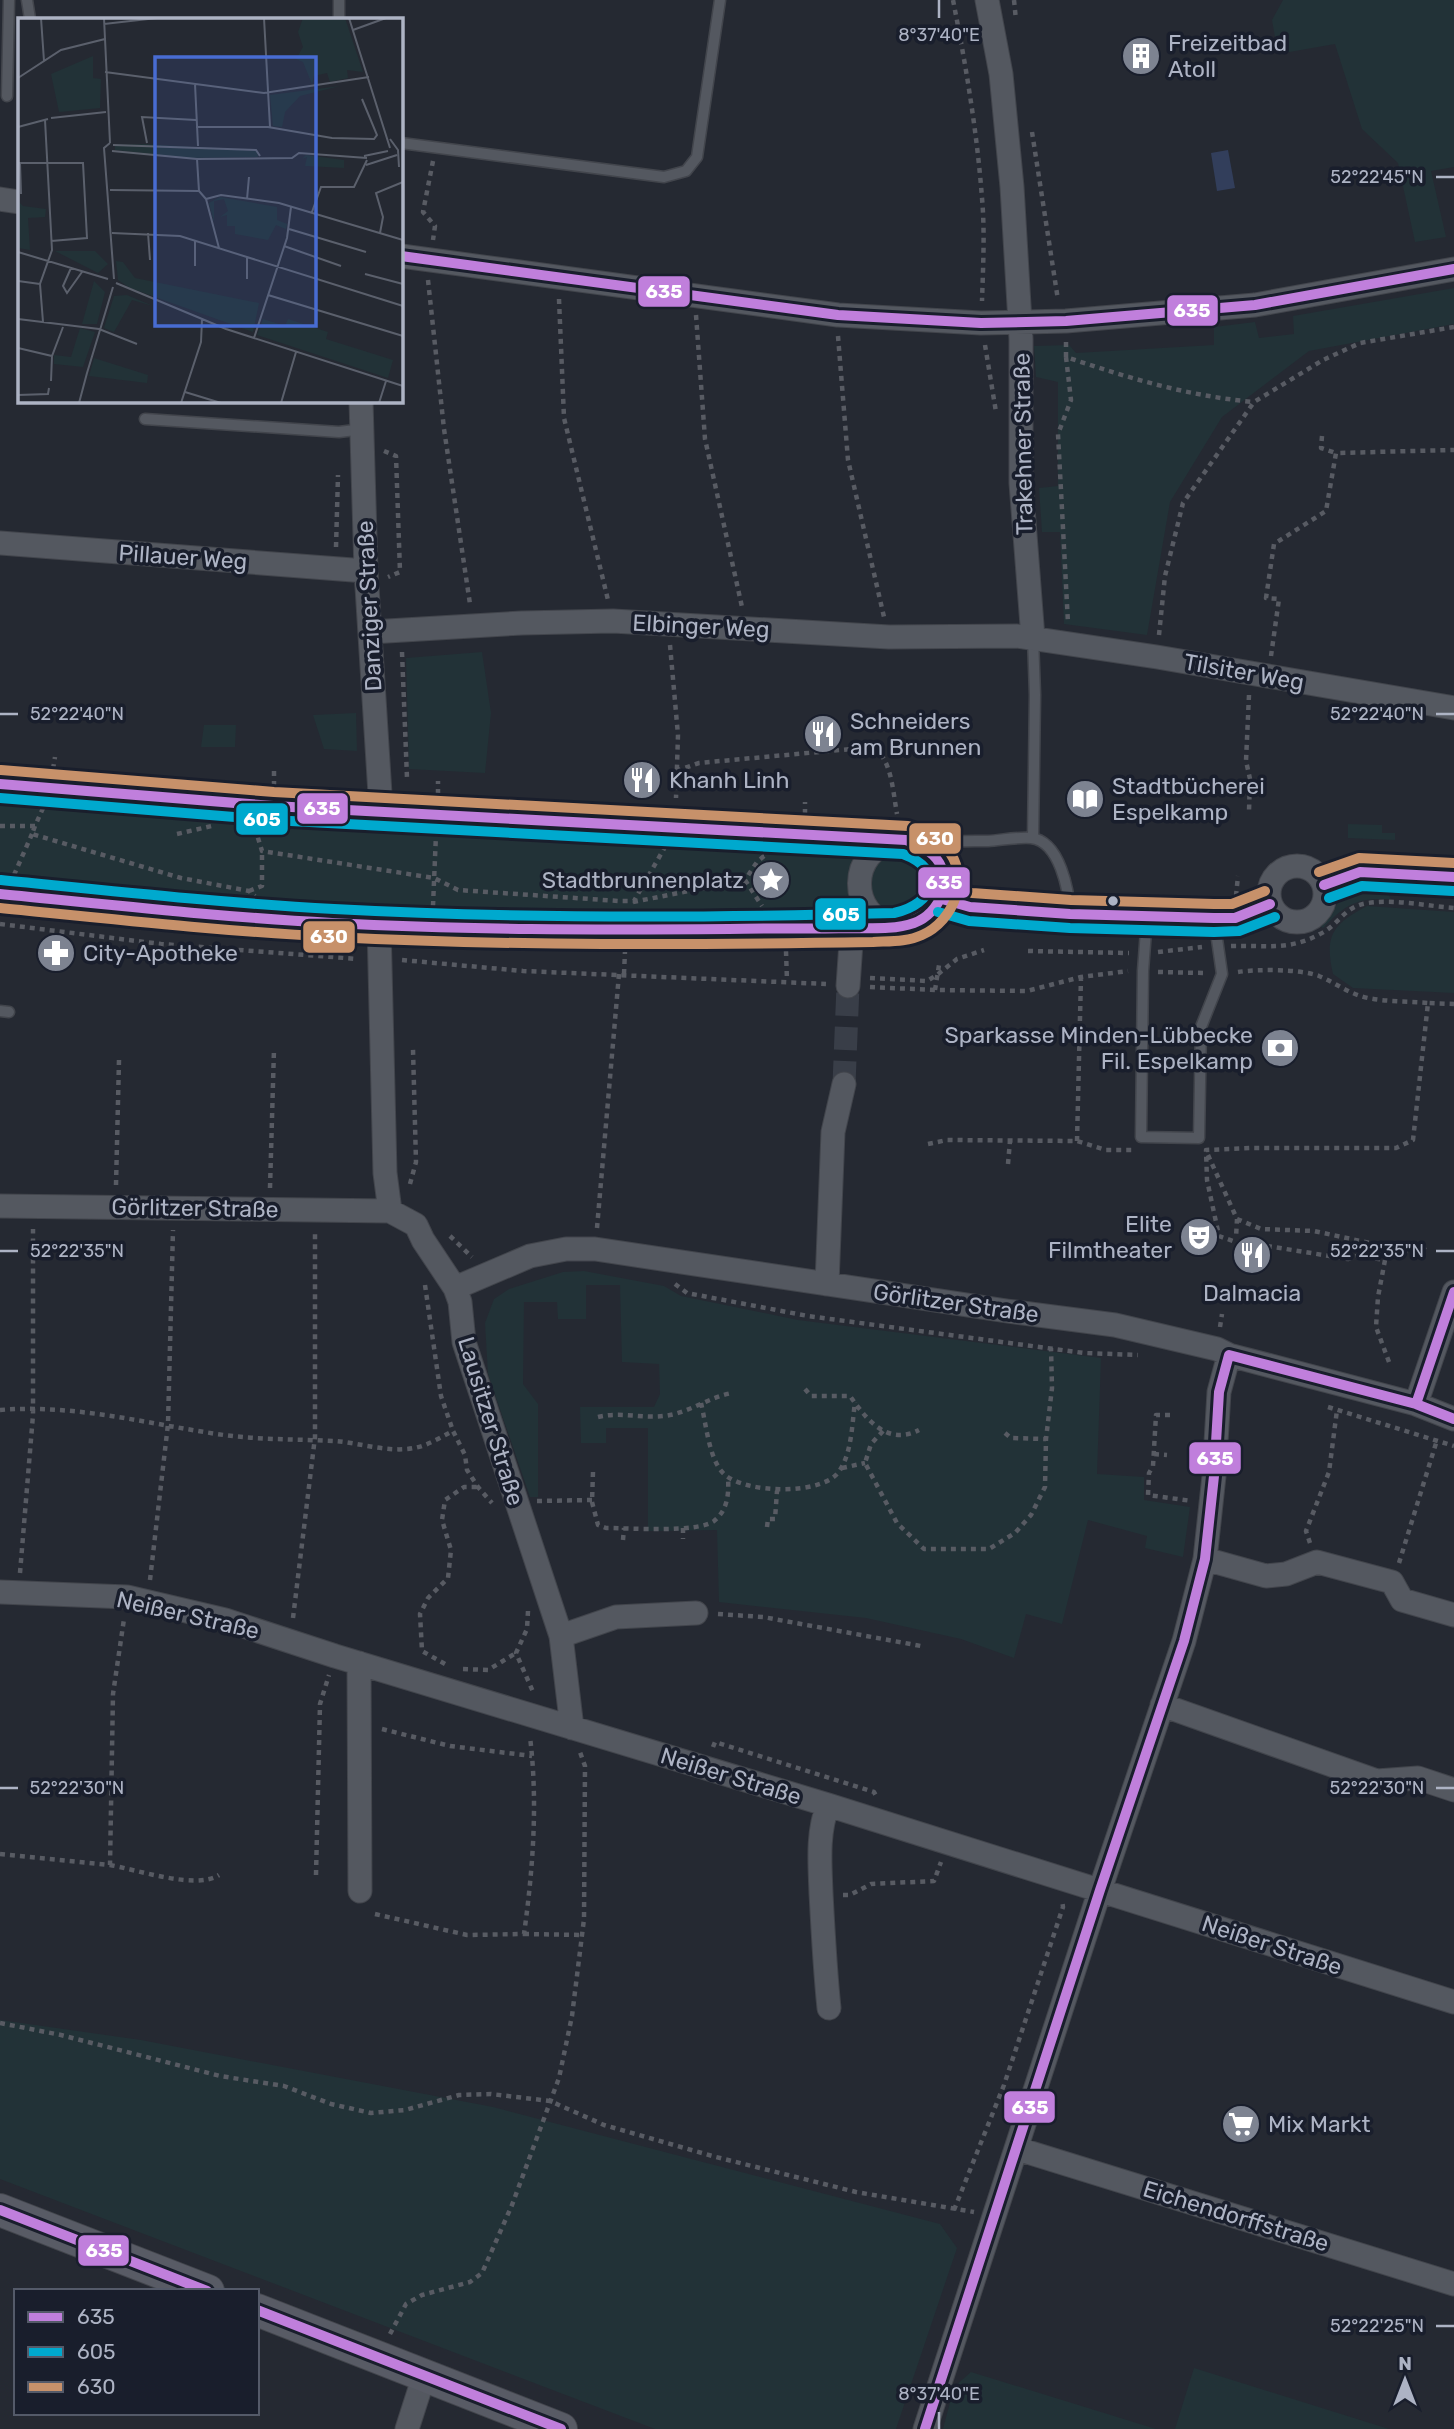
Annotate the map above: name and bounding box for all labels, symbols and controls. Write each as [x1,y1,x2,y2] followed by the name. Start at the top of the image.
[18,18,402,402] inset map
[898,24,980,46] text: 8°37'40"E
[1168,29,1287,83] place label: Freizeitbad Atoll
[1120,35,1162,77] building icon: Freizeitbad Atoll
[1330,166,1424,188] text: 52°22'45"N
[637,275,691,308] line badge: 635
[645,280,683,303] text: 635
[1166,294,1219,327] line badge: 635
[1173,299,1211,322] text: 635
[1007,353,1039,535] street label: Trakehner Straße
[351,520,387,692] street label: Danziger Straße
[118,539,248,575] street label: Pillauer Weg
[632,608,770,644] street label: Elbinger Weg
[1182,648,1306,696] street label: Tilsiter Weg
[30,703,124,725] text: 52°22'40"N
[1330,703,1424,725] text: 52°22'40"N
[850,707,981,761] place label: Schneiders am Brunnen
[802,713,844,755] restaurant icon: Schneiders am Brunnen
[621,759,663,801] restaurant icon: Khanh Linh
[669,766,790,794] place label: Khanh Linh
[1112,772,1265,826] place label: Stadtbücherei Espelkamp
[1064,778,1106,820] library icon: Stadtbücherei Espelkamp
[296,792,349,825] line badge: 635
[303,797,341,820] text: 635
[235,802,289,836] line badge: 605
[243,808,281,831] text: 605
[908,822,962,855] line badge: 630
[916,827,954,850] text: 630
[750,859,792,901] place icon: Stadtbrunnenplatz
[542,866,744,894] place label: Stadtbrunnenplatz
[917,866,971,899] line badge: 635
[925,871,963,894] text: 635
[1106,894,1120,908] unlabelled marker
[814,897,867,931] line badge: 605
[822,903,860,926] text: 605
[302,920,356,954] line badge: 630
[310,925,348,948] text: 630
[35,932,77,974] pharmacy icon: City-Apotheke
[83,939,238,967] place label: City-Apotheke
[944,1021,1253,1075] place label: Sparkasse Minden-Lübbecke Fil. Espelkamp
[1259,1027,1301,1069] bank icon: Sparkasse Minden-Lübbecke Fil. Espelkamp
[111,1193,279,1223] street label: Görlitzer Straße
[1048,1210,1172,1264] place label: Elite Filmtheater
[1178,1216,1220,1258] theatre icon: Elite Filmtheater
[1231,1234,1273,1276] restaurant icon: Dalmacia
[30,1240,124,1262] text: 52°22'35"N
[1330,1240,1424,1262] text: 52°22'35"N
[871,1278,1041,1328] street label: Görlitzer Straße
[1203,1279,1301,1307] place label: Dalmacia
[452,1333,530,1509] street label: Lausitzer Straße
[1188,1441,1242,1475] line badge: 635
[1196,1447,1234,1470] text: 635
[114,1585,262,1645] street label: Neißer Straße
[657,1741,805,1811] street label: Neißer Straße
[30,1777,124,1799] text: 52°22'30"N
[1330,1777,1424,1799] text: 52°22'30"N
[1198,1909,1346,1981] street label: Neißer Straße
[1003,2090,1056,2124] line badge: 635
[1011,2096,1049,2119] text: 635
[1220,2103,1262,2145] supermarket icon: Mix Markt
[1268,2110,1370,2138] place label: Mix Markt
[1140,2174,1332,2258] street label: Eichendorffstraße
[77,2234,130,2267] line badge: 635
[85,2239,123,2262] text: 635
[14,2289,259,2415] legend
[77,2304,115,2329] text: 635
[1330,2315,1424,2337] text: 52°22'25"N
[77,2339,115,2364] text: 605
[1370,2345,1440,2415] north arrow
[1398,2352,1412,2375] text: N
[77,2374,116,2399] text: 630
[898,2383,980,2405] text: 8°37'40"E

